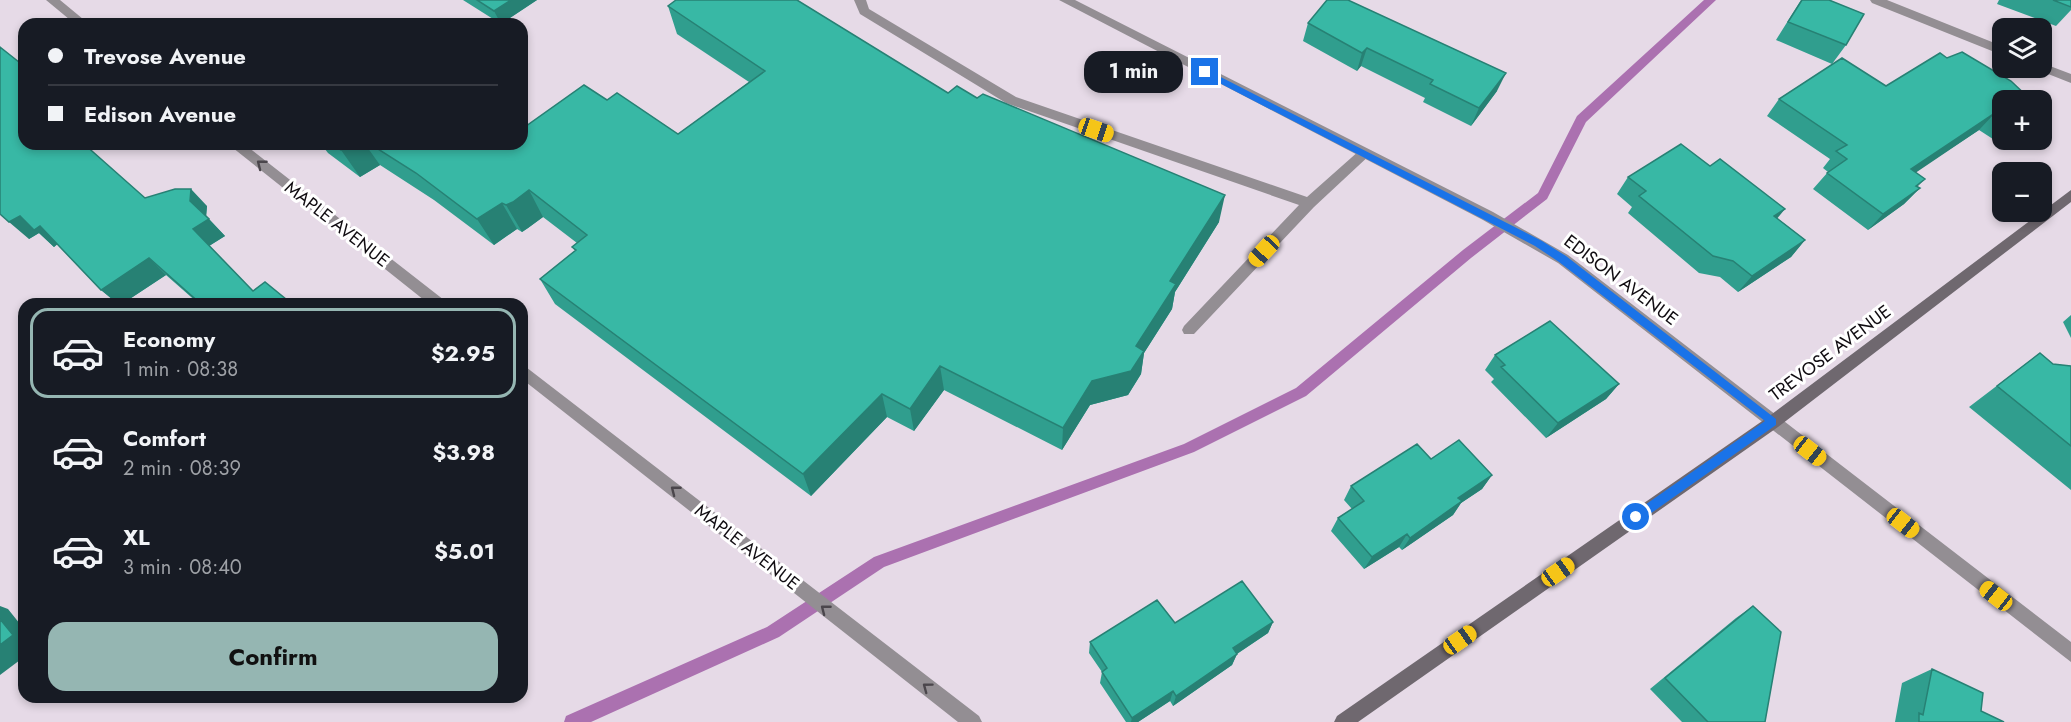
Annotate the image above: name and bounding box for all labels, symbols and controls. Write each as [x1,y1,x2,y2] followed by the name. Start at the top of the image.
[1992,18,2052,222] map controls
[1992,18,2052,78] button: layers
[84,40,246,72] text: Trevose Avenue
[1085,51,1184,93] callout: 1 min
[1109,57,1158,86] text: 1 min
[1191,58,1218,85] route end
[1992,90,2052,150] button: +
[84,98,236,130] text: Edison Avenue
[1076,116,1116,144] car
[257,161,268,172] one-way arrow
[1992,162,2052,222] button: −
[279,175,395,273] street label: MAPLE AVENUE
[1558,228,1684,332] street label: EDISON AVENUE
[1245,232,1283,270] car
[1764,299,1896,407] street label: TREVOSE AVENUE
[123,323,215,355] text: Economy
[51,326,105,380] icon: car
[431,337,495,369] text: $2.95
[123,355,238,384] text: 1 min · 08:38
[123,422,206,454] text: Comfort
[51,425,105,479] icon: car
[1790,433,1830,469] car
[432,436,495,468] text: $3.98
[123,454,241,483] text: 2 min · 08:39
[670,487,681,498] one-way arrow
[689,498,805,596] street label: MAPLE AVENUE
[1622,503,1649,530] route start
[1883,505,1923,541] car
[123,521,150,553] text: XL
[51,524,105,578] icon: car
[434,535,495,567] text: $5.01
[123,553,242,582] text: 3 min · 08:40
[1538,554,1578,590] car
[1976,578,2016,614] car
[821,605,832,616] one-way arrow
[48,622,498,691] button: Confirm
[1440,622,1480,658] car
[922,683,933,694] one-way arrow

